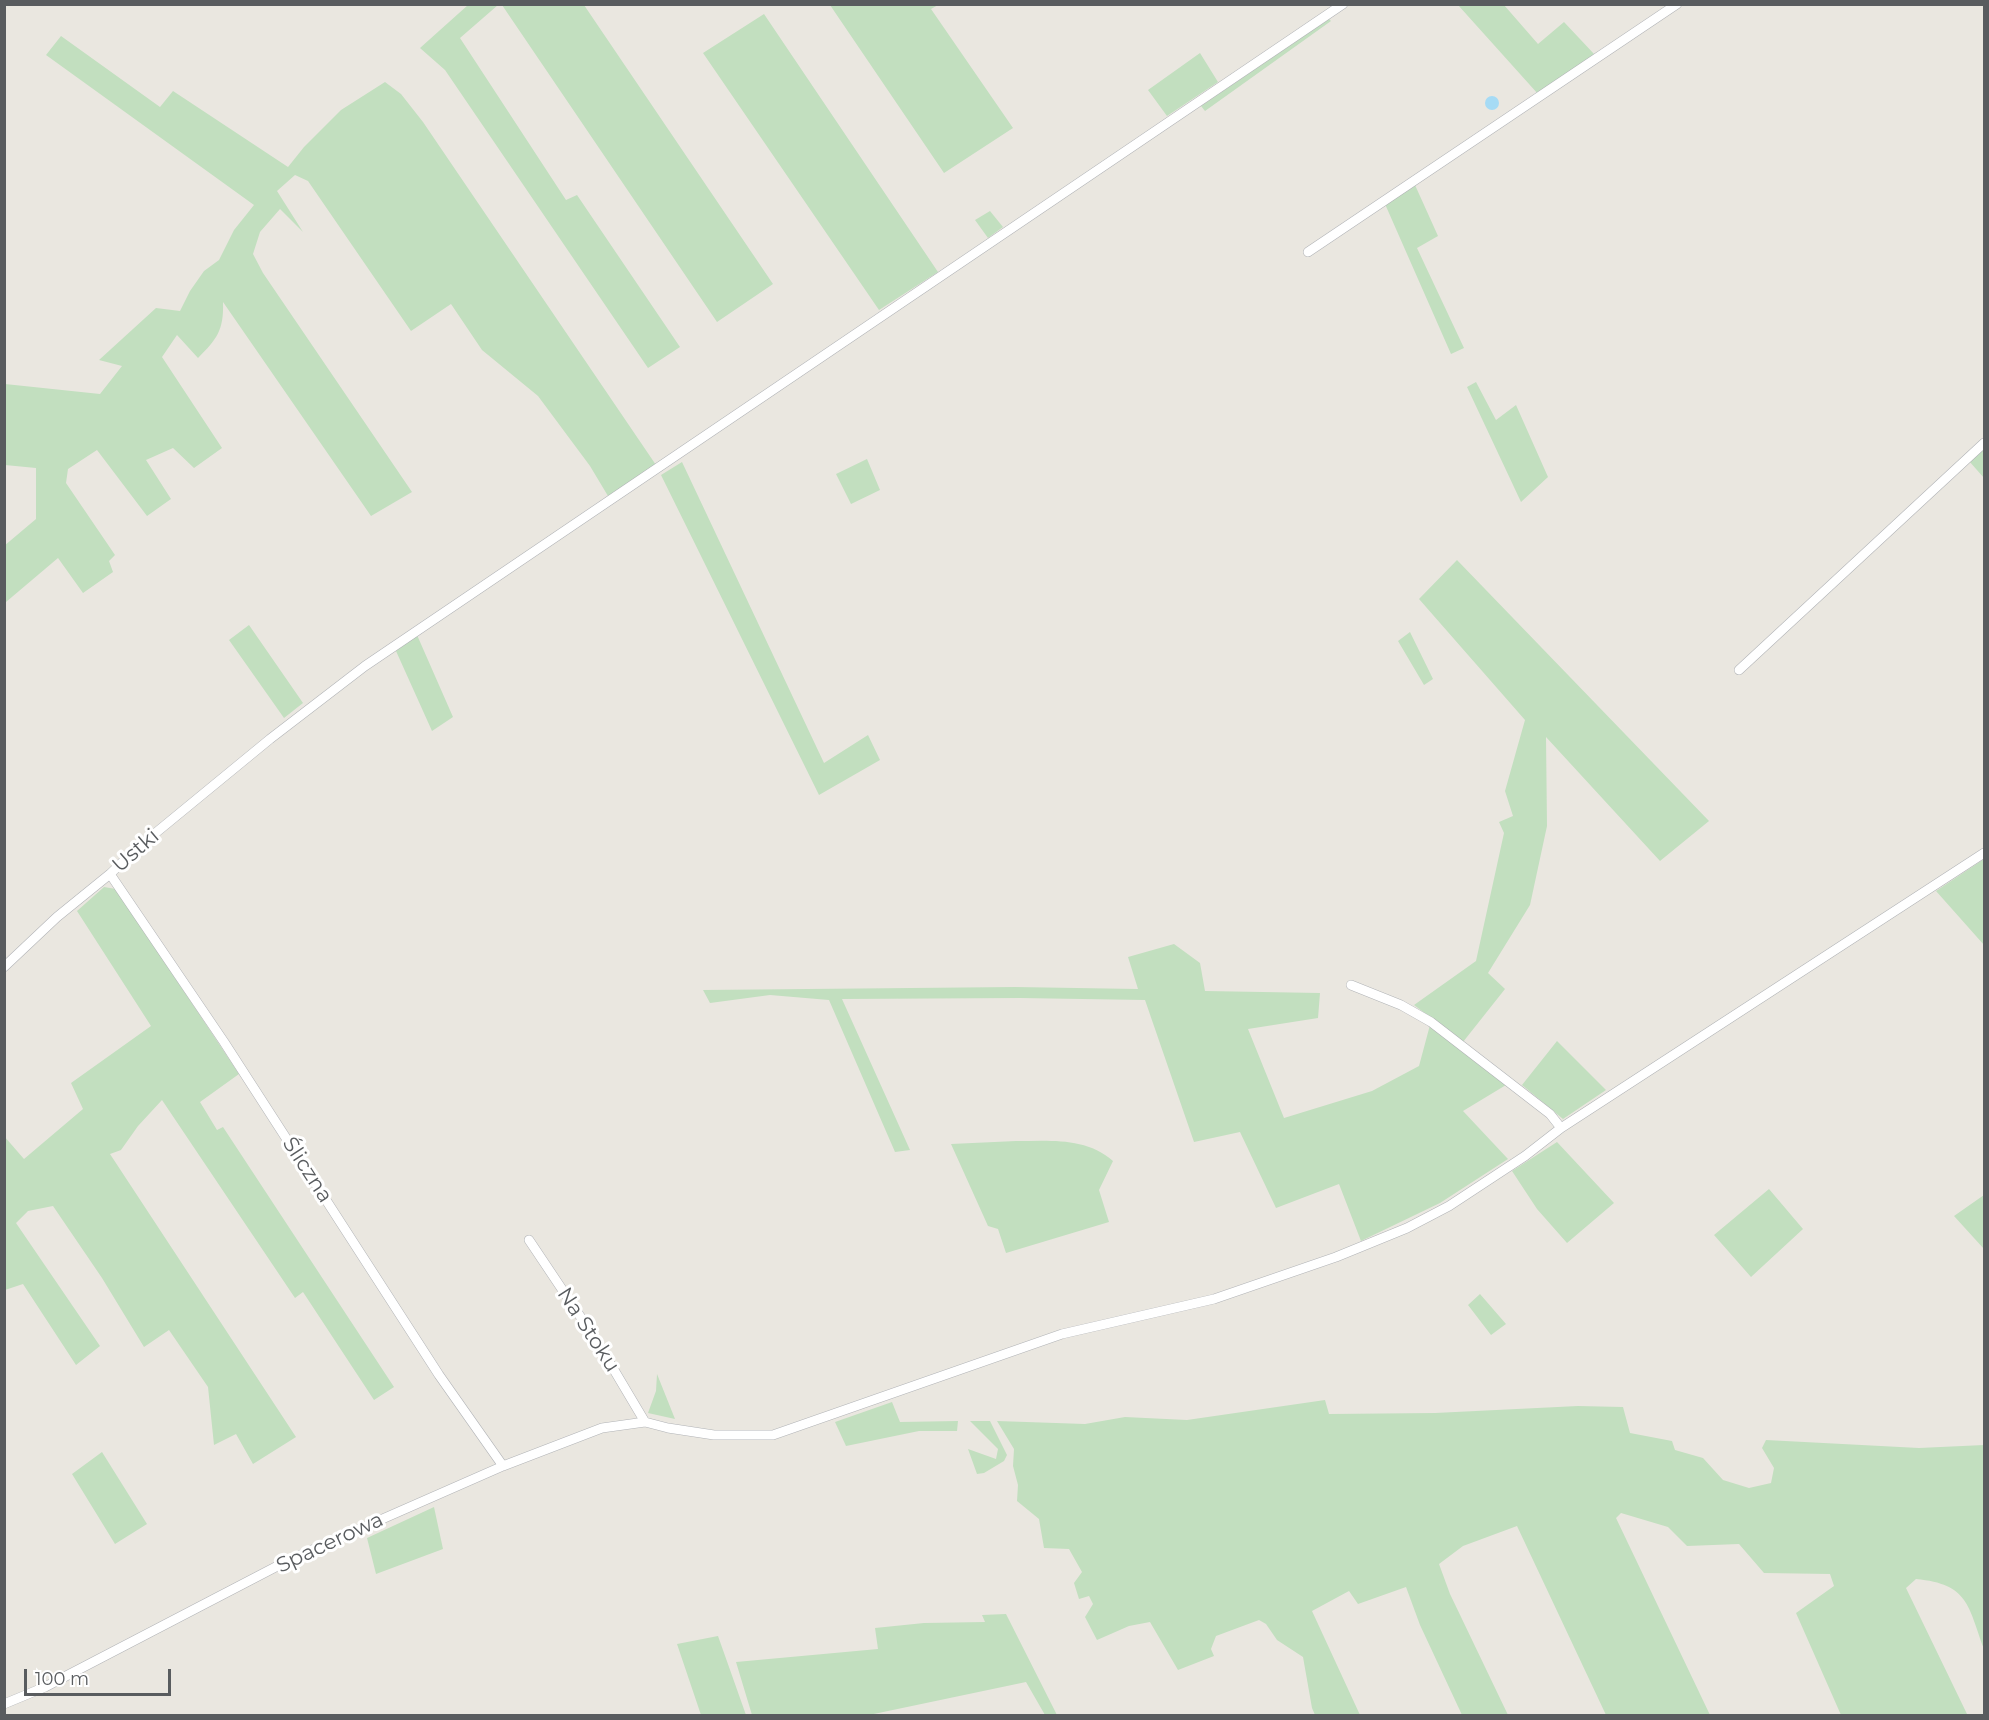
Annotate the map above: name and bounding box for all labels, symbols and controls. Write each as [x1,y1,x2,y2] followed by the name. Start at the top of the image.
[108,824,164,878] street label: Ustki
[277,1132,337,1208] street label: Śliczna
[551,1283,625,1377] street label: Na Stoku
[272,1507,388,1579] street label: Spacerowa
[27,1657,174,1695] scale bar
[35,1668,89,1690] text: 100 m

